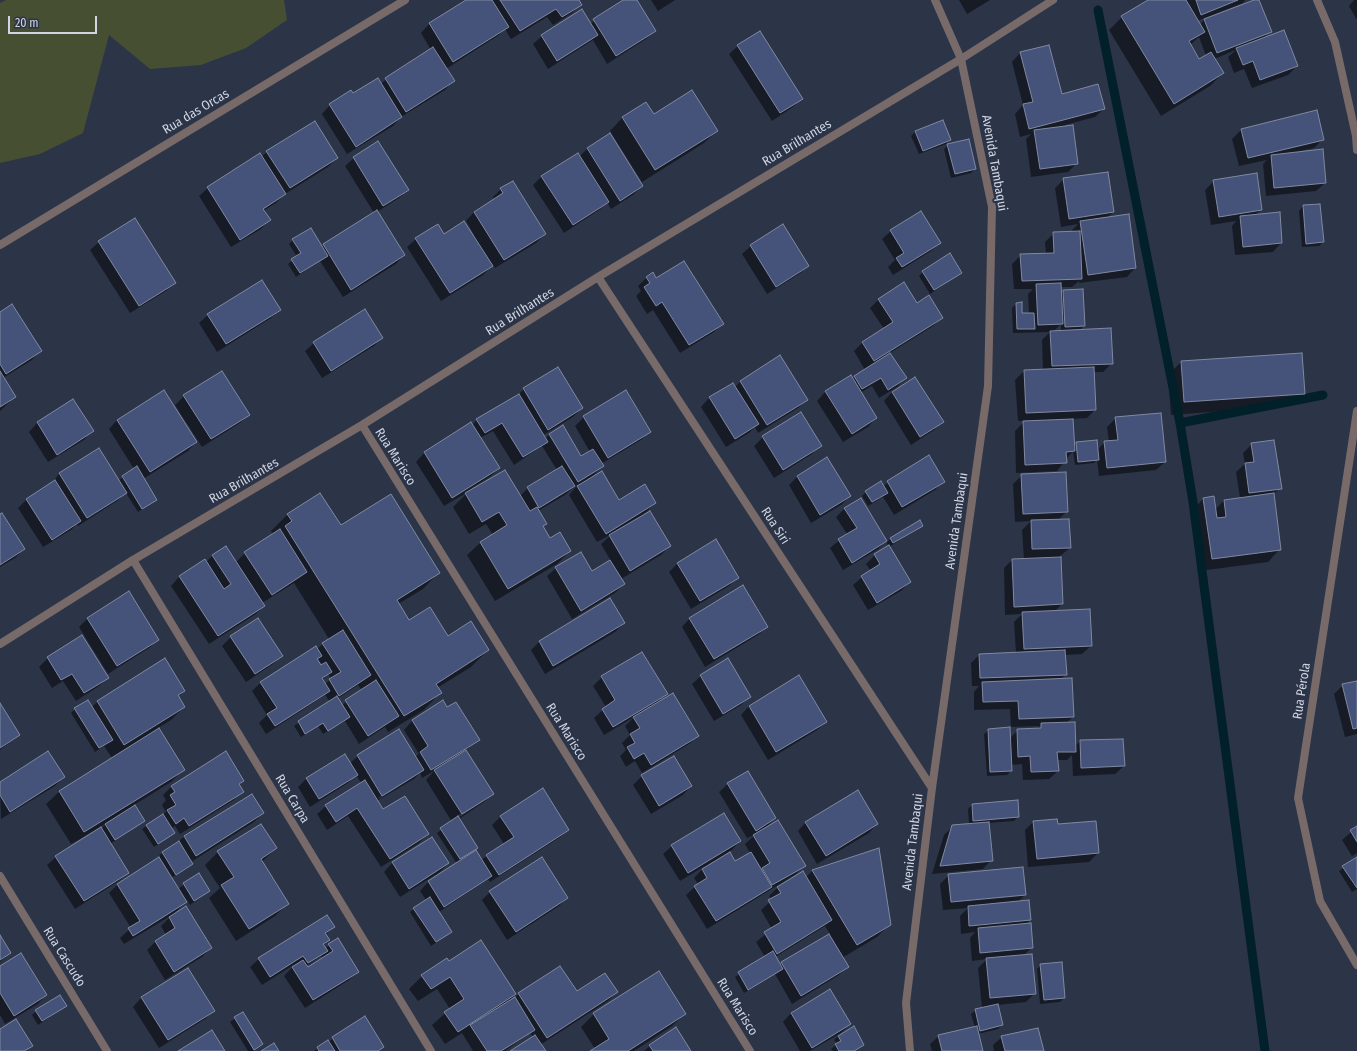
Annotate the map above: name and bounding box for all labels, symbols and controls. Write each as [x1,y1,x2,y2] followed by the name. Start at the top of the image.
[10,8,99,34] scale bar
[15,16,39,30] text: 20 m
[160,86,232,138] street label: Rua das Orcas
[978,114,1010,212] street label: Avenida Tambaqui
[760,116,834,170] street label: Rua Brilhantes
[483,285,557,339] street label: Rua Brilhantes
[371,426,419,488] street label: Rua Marisco
[206,455,282,507] street label: Rua Brilhantes
[942,472,972,570] street label: Avenida Tambaqui
[757,505,793,547] street label: Rua Siri
[1290,662,1314,720] street label: Rua Pérola
[542,701,590,763] street label: Rua Marisco
[271,772,313,826] street label: Rua Carpa
[899,793,927,891] street label: Avenida Tambaqui
[39,924,89,990] street label: Rua Cascudo
[713,976,761,1038] street label: Rua Marisco

